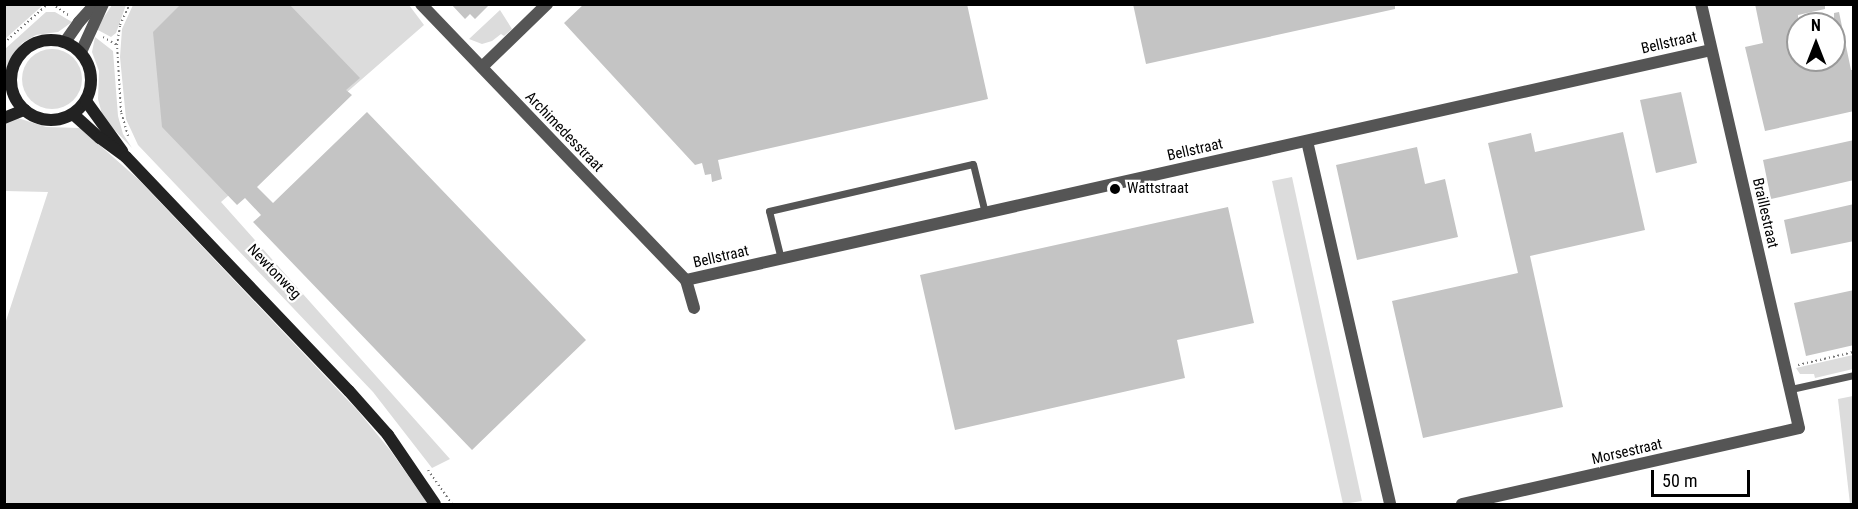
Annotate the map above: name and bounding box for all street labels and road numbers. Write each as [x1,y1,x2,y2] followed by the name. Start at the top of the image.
[1639,28,1699,58] street label: Bellstraat
[521,88,607,176] street label: Archimedesstraat
[1165,135,1225,165] street label: Bellstraat
[1748,176,1782,250] street label: Braillestraat
[243,241,305,303] street label: Newtonweg
[691,242,751,272] street label: Bellstraat
[1590,435,1664,469] street label: Morsestraat

